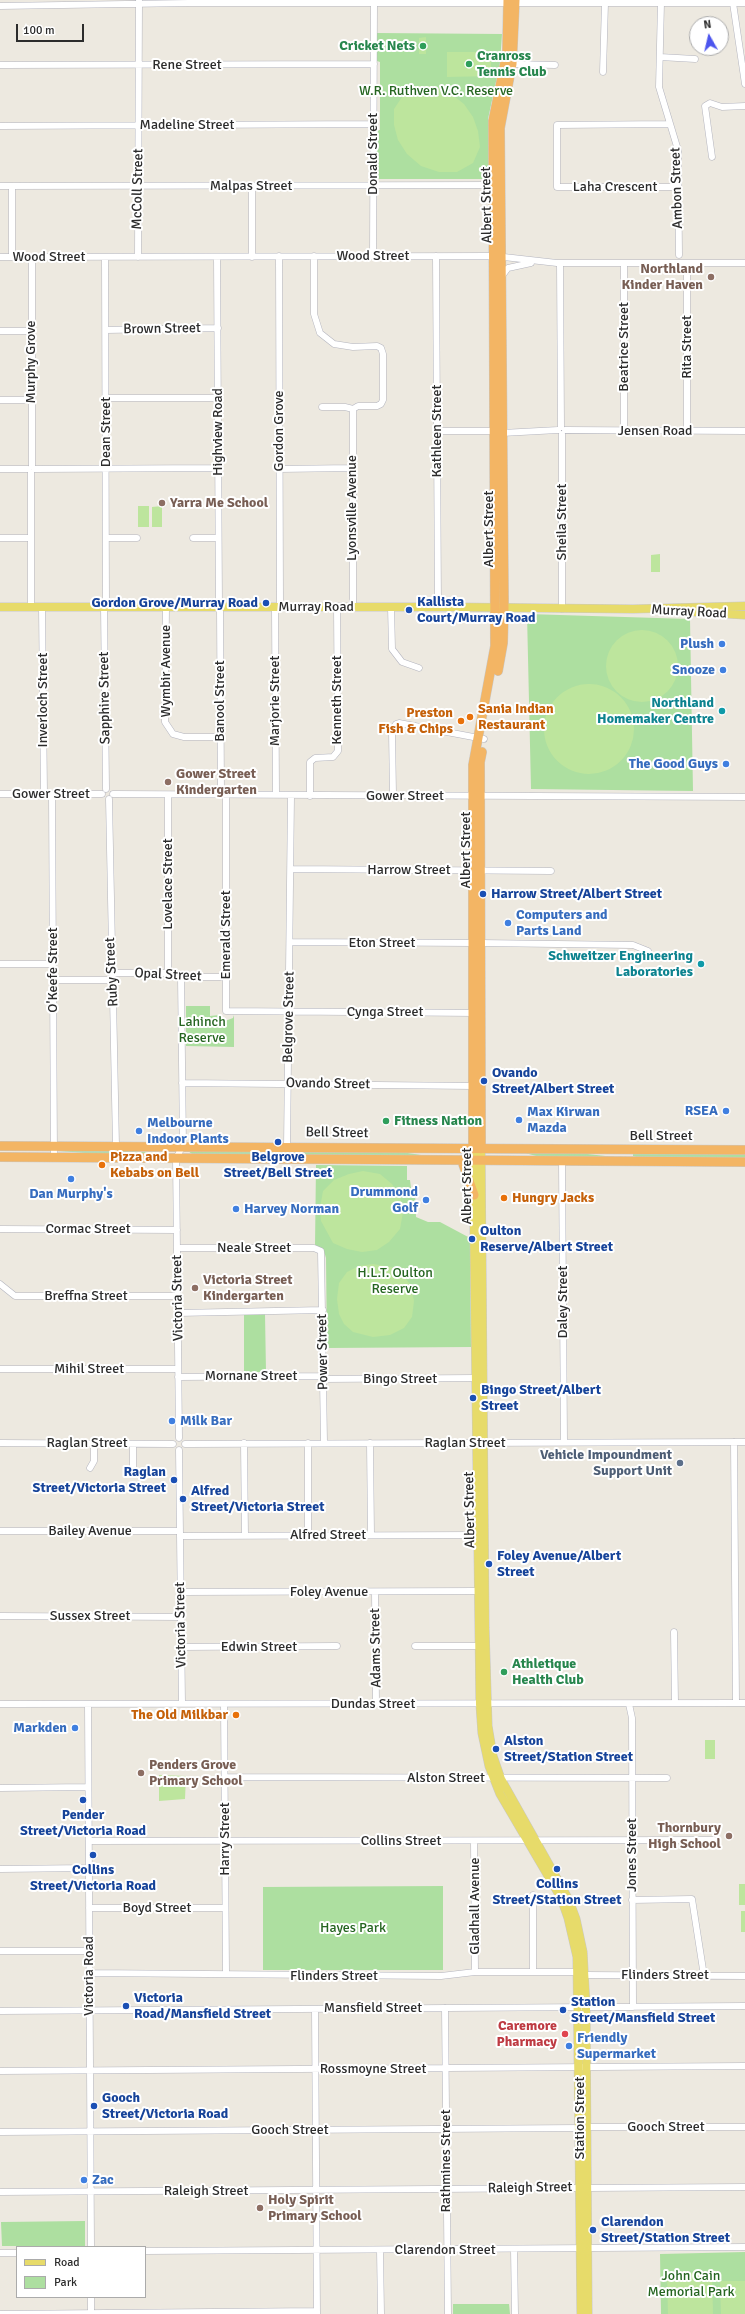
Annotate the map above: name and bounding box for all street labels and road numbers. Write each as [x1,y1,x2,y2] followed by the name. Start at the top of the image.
[152,57,222,73] street label: Rene Street
[365,113,381,195] street label: Donald Street
[140,117,234,133] street label: Madeline Street
[667,147,687,229] street label: Ambon Street
[129,148,147,230] street label: McColl Street
[478,166,496,244] street label: Albert Street
[210,178,292,194] street label: Malpas Street
[573,179,657,195] street label: Laha Crescent
[337,248,409,264] street label: Wood Street
[13,249,85,265] street label: Wood Street
[616,302,632,392] street label: Beatrice Street
[679,315,695,379] street label: Rita Street
[123,320,201,338] street label: Brown Street
[23,321,39,403] street label: Murphy Grove
[429,385,445,477] street label: Kathleen Street
[210,388,226,476] street label: Highview Road
[271,391,287,471] street label: Gordon Grove
[98,397,114,467] street label: Dean Street
[618,423,692,439] street label: Jensen Road
[344,455,360,561] street label: Lyonsville Avenue
[554,484,570,560] street label: Sheila Street
[481,491,497,567] street label: Albert Street
[278,599,354,615] street label: Murray Road
[651,602,727,622] street label: Murray Road
[158,625,174,717] street label: Wymbir Avenue
[96,652,114,744] street label: Sapphire Street
[35,653,51,747] street label: Inverloch Street
[329,655,345,745] street label: Kenneth Street
[267,656,283,746] street label: Marjorie Street
[212,660,228,742] street label: Banool Street
[12,786,90,802] street label: Gower Street
[366,788,444,804] street label: Gower Street
[458,812,474,888] street label: Albert Street
[160,838,176,930] street label: Lovelace Street
[367,862,451,878] street label: Harrow Street
[218,890,234,980] street label: Emerald Street
[45,927,61,1013] street label: O'Keefe Street
[348,935,416,951] street label: Eton Street
[102,937,122,1007] street label: Ruby Street
[134,965,202,985] street label: Opal Street
[280,971,298,1063] street label: Belgrove Street
[347,1004,423,1020] street label: Cynga Street
[286,1075,370,1093] street label: Ovando Street
[305,1124,369,1142] street label: Bell Street
[629,1128,693,1144] street label: Bell Street
[459,1148,475,1224] street label: Albert Street
[45,1221,131,1237] street label: Cormac Street
[217,1240,291,1256] street label: Neale Street
[169,1255,187,1341] street label: Victoria Street
[555,1266,571,1338] street label: Daley Street
[44,1288,128,1304] street label: Breffna Street
[314,1314,332,1390] street label: Power Street
[54,1361,124,1377] street label: Mihil Street
[205,1368,297,1384] street label: Mornane Street
[363,1371,437,1387] street label: Bingo Street
[46,1435,128,1451] street label: Raglan Street
[424,1435,506,1451] street label: Raglan Street
[461,1471,479,1549] street label: Albert Street
[48,1523,132,1539] street label: Bailey Avenue
[290,1527,366,1543] street label: Alfred Street
[172,1582,190,1668] street label: Victoria Street
[290,1584,368,1600] street label: Foley Avenue
[50,1608,130,1624] street label: Sussex Street
[367,1608,385,1688] street label: Adams Street
[221,1639,297,1655] street label: Edwin Street
[331,1696,415,1712] street label: Dundas Street
[407,1770,485,1786] street label: Alston Street
[217,1802,233,1876] street label: Harry Street
[624,1818,640,1892] street label: Jones Street
[361,1833,441,1849] street label: Collins Street
[467,1857,483,1955] street label: Gladhall Avenue
[123,1900,191,1916] street label: Boyd Street
[81,1936,97,2016] street label: Victoria Road
[621,1967,709,1983] street label: Flinders Street
[290,1968,378,1984] street label: Flinders Street
[324,2000,422,2016] street label: Mansfield Street
[320,2061,426,2077] street label: Rossmoyne Street
[572,2077,588,2159] street label: Station Street
[438,2109,454,2213] street label: Rathmines Street
[627,2119,705,2135] street label: Gooch Street
[251,2122,329,2138] street label: Gooch Street
[487,2179,573,2197] street label: Raleigh Street
[164,2183,248,2199] street label: Raleigh Street
[394,2242,496,2258] street label: Clarendon Street

